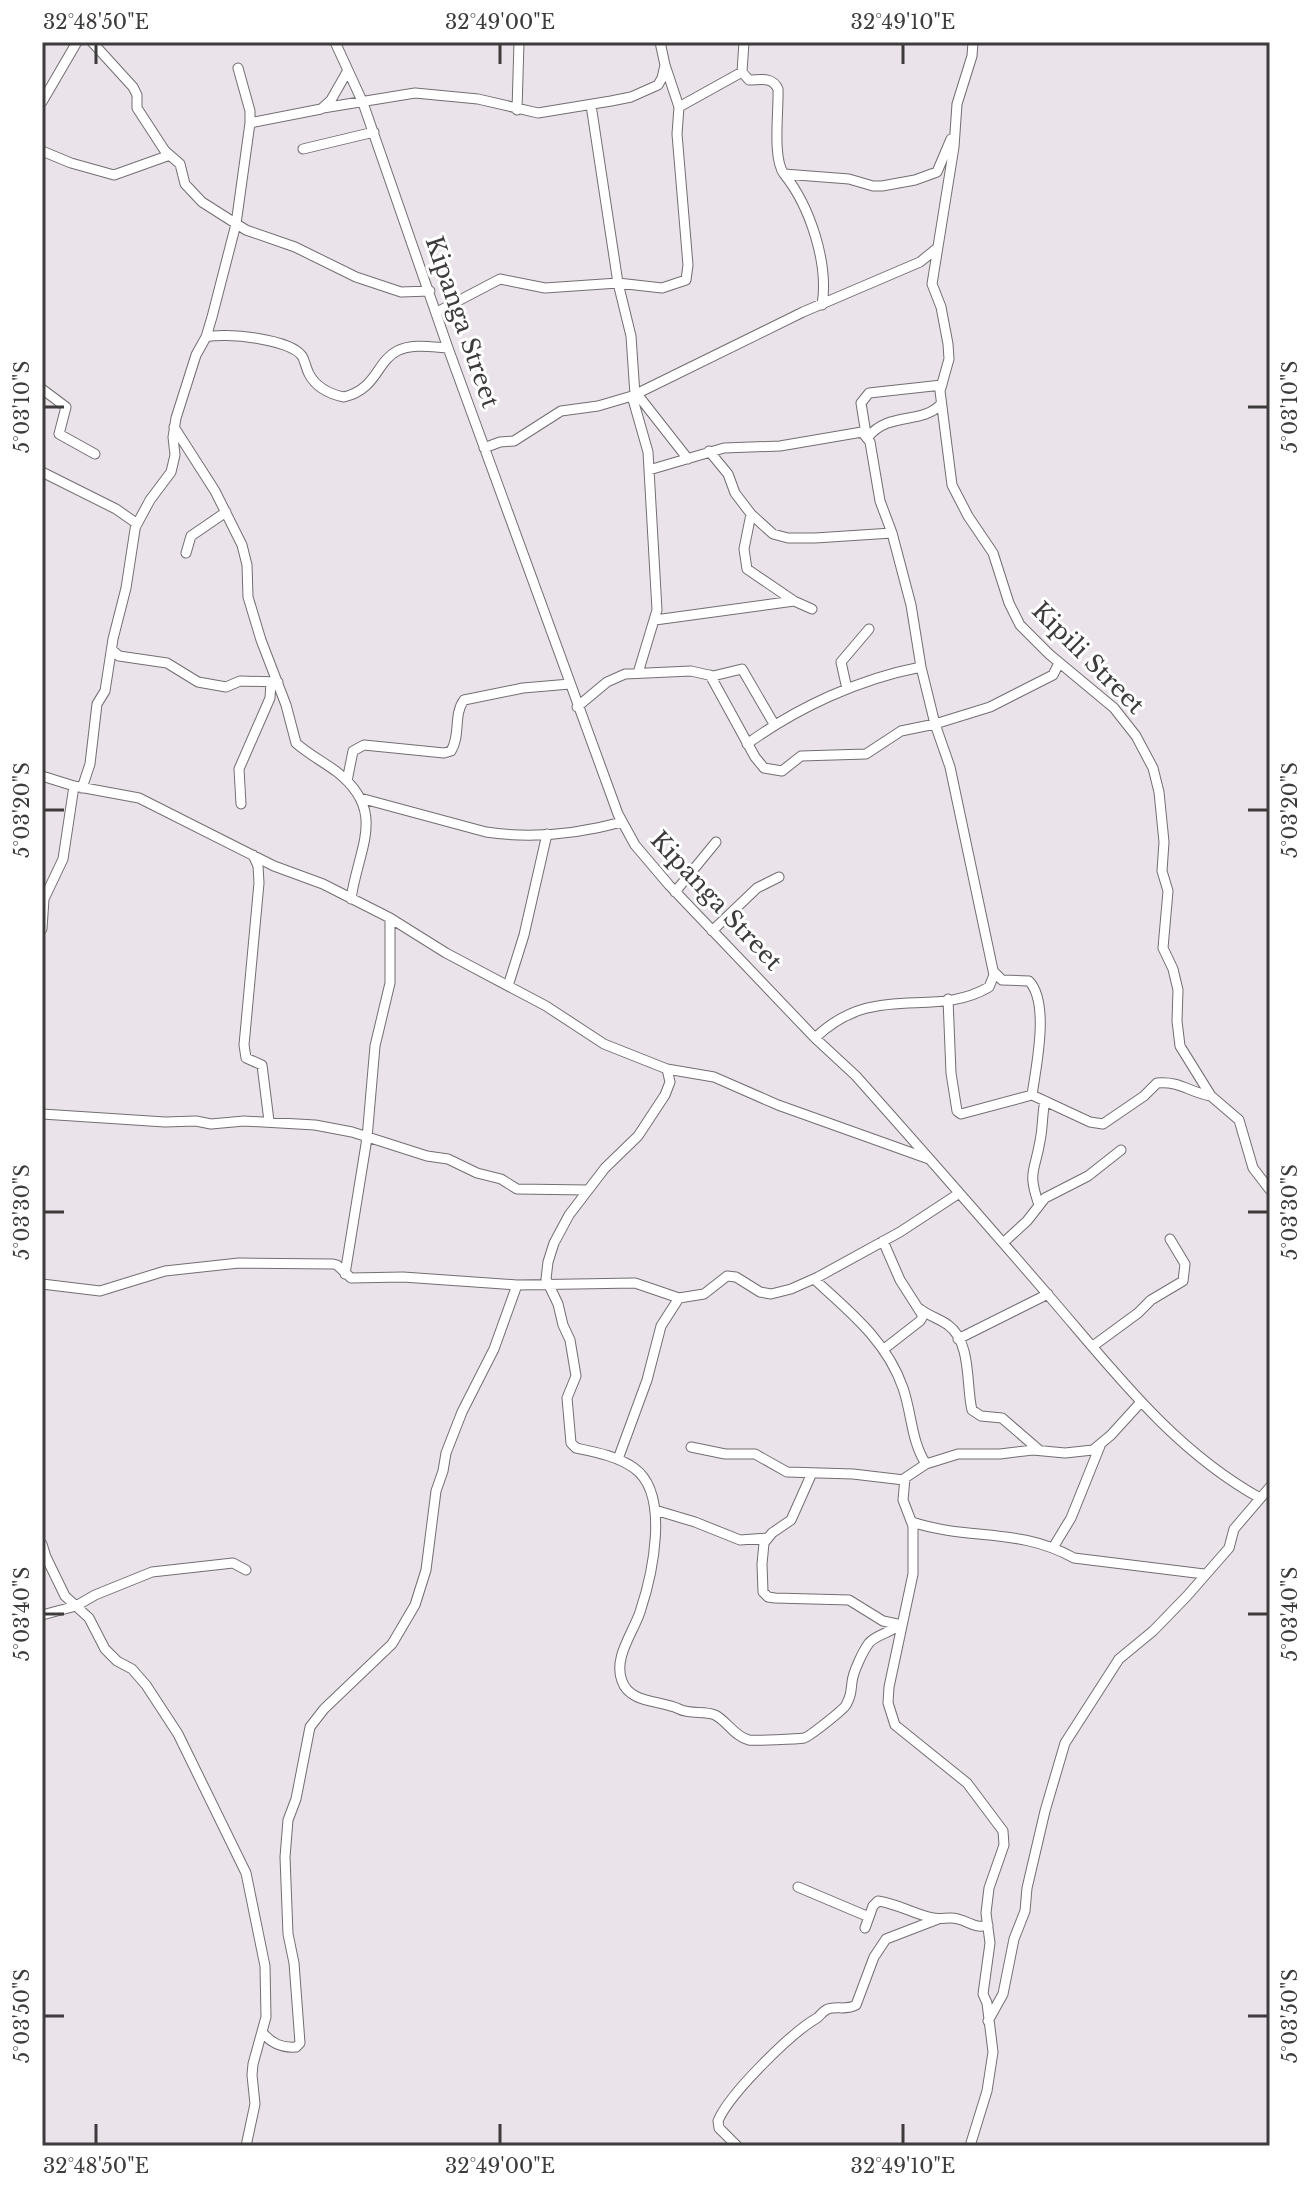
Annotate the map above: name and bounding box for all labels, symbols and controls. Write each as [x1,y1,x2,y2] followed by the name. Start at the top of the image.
[43,10,149,34] text: 32°48'50"E
[445,10,555,34] text: 32°49'00"E
[851,10,955,34] text: 32°49'10"E
[420,232,505,411] street label: Kipanga Street
[10,361,34,453] text: 5°03'10"S
[1278,361,1302,453] text: 5°03'10"S
[1026,596,1150,720] street label: Kipili Street
[10,762,34,858] text: 5°03'20"S
[1278,762,1302,858] text: 5°03'20"S
[645,825,788,976] street label: Kipanga Street
[10,1164,34,1260] text: 5°03'30"S
[1278,1164,1302,1260] text: 5°03'30"S
[10,1567,34,1661] text: 5°03'40"S
[1278,1567,1302,1661] text: 5°03'40"S
[10,1969,34,2063] text: 5°03'50"S
[1278,1969,1302,2063] text: 5°03'50"S
[43,2154,149,2178] text: 32°48'50"E
[445,2154,555,2178] text: 32°49'00"E
[851,2154,955,2178] text: 32°49'10"E

